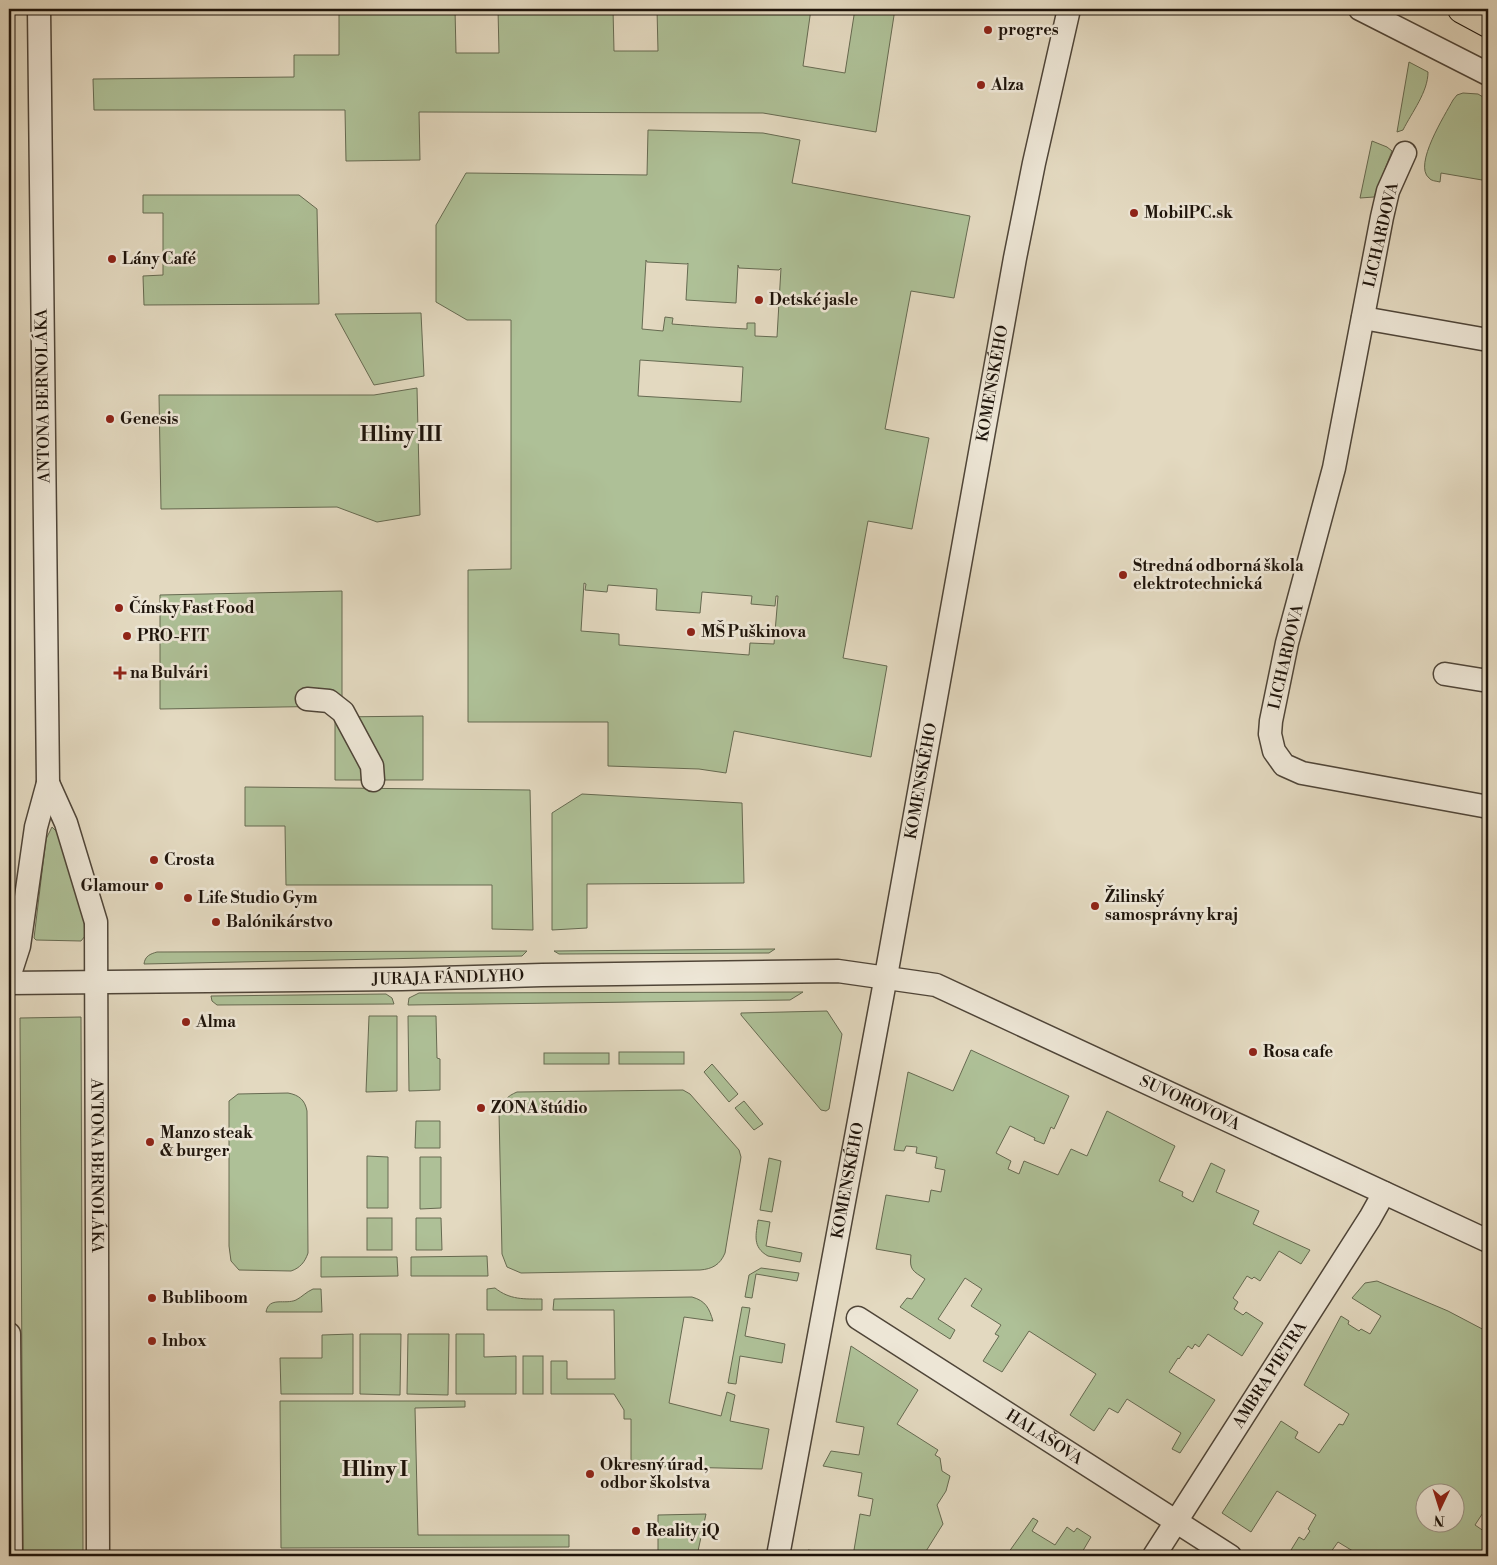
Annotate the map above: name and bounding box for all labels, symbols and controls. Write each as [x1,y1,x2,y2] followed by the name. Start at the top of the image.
[998,20,1059,40] place label: progres
[982,24,994,36] marker: progres
[990,75,1024,95] place label: Alza
[975,79,987,91] marker: Alza
[1359,180,1403,289] street label: LICHARDOVA
[1144,203,1234,223] place label: MobilPC.sk
[1128,207,1140,219] marker: MobilPC.sk
[122,249,196,269] place label: Lány Café
[106,253,118,265] marker: Lány Café
[769,290,859,310] place label: Detské jasle
[753,294,765,306] marker: Detské jasle
[29,308,55,484] street label: ANTONA BERNOLÁKA
[972,324,1013,443] street label: KOMENSKÉHO
[120,409,179,429] place label: Genesis
[104,413,116,425] marker: Genesis
[360,422,442,448] district label: Hliny III
[1133,556,1304,594] place label: Stredná odborná škola elektrotechnická
[1117,569,1129,581] marker: Stredná odborná škola elektrotechnická
[129,596,255,618] place label: Čínsky Fast Food
[113,602,125,614] marker: Čínsky Fast Food
[1264,602,1308,711] street label: LICHARDOVA
[701,620,806,642] place label: MŠ Puškinova
[137,626,209,646] place label: PRO-FIT
[685,626,697,638] marker: MŠ Puškinova
[121,630,133,642] marker: PRO-FIT
[130,663,208,683] place label: na Bulvári
[114,667,126,679] marker: na Bulvári
[901,721,941,841] street label: KOMENSKÉHO
[164,850,215,870] place label: Crosta
[148,854,160,866] marker: Crosta
[81,876,149,896] place label: Glamour
[153,880,165,892] marker: Glamour
[1105,885,1238,925] place label: Žilinský samosprávny kraj
[198,888,318,908] place label: Life Studio Gym
[182,892,194,904] marker: Life Studio Gym
[1089,900,1101,912] marker: Žilinský samosprávny kraj
[226,912,333,932] place label: Balónikárstvo
[210,916,222,928] marker: Balónikárstvo
[371,965,524,989] street label: JURAJA FÁNDLYHO
[195,1012,236,1032] place label: Alma
[180,1016,192,1028] marker: Alma
[1263,1042,1333,1062] place label: Rosa cafe
[1247,1046,1259,1058] marker: Rosa cafe
[1136,1071,1244,1135] street label: SUVOROVOVA
[86,1078,109,1254] street label: ANTONA BERNOLÁKA
[491,1098,588,1118] place label: ZONA štúdio
[475,1102,487,1114] marker: ZONA štúdio
[827,1121,869,1240] street label: KOMENSKÉHO
[160,1123,254,1161] place label: Manzo steak & burger
[144,1136,156,1148] marker: Manzo steak & burger
[162,1288,248,1308] place label: Bubliboom
[146,1292,158,1304] marker: Bubliboom
[1228,1317,1312,1433] street label: AMBRA PIETRA
[162,1331,207,1351] place label: Inbox
[146,1335,158,1347] marker: Inbox
[1002,1405,1087,1470] street label: HALAŠOVA
[600,1455,711,1493] place label: Okresný úrad, odbor školstva
[342,1457,408,1483] district label: Hliny I
[584,1468,596,1480] marker: Okresný úrad, odbor školstva
[1414,1482,1464,1532] north arrow
[1433,1511,1445,1529] text: N
[646,1521,720,1541] place label: Reality iQ
[630,1525,642,1537] marker: Reality iQ

